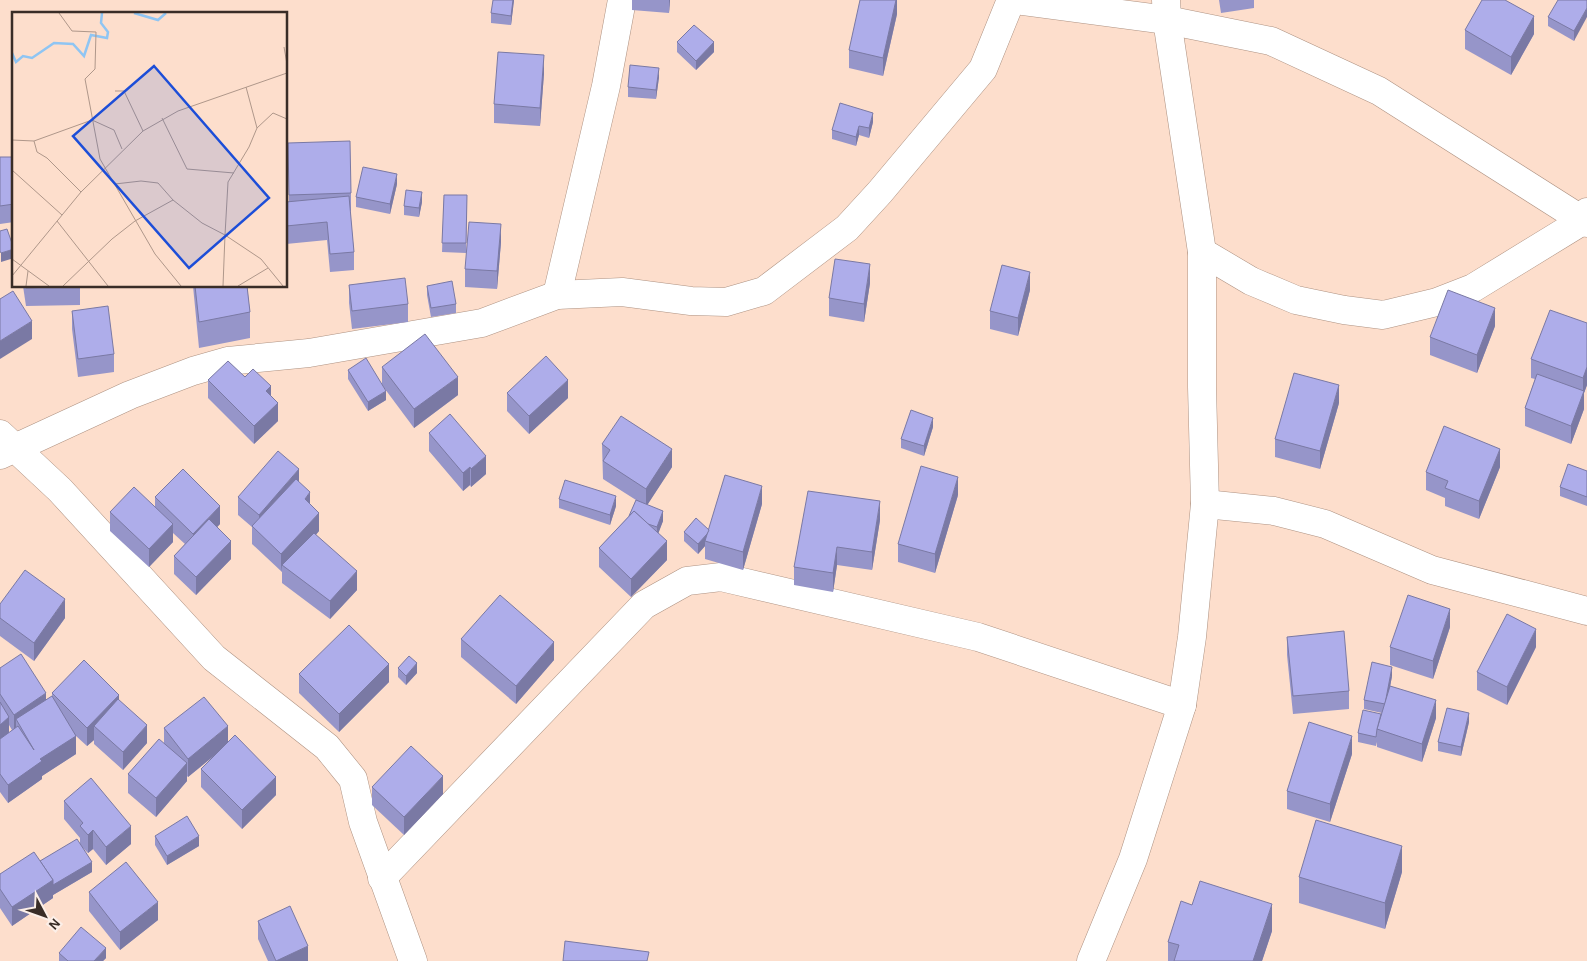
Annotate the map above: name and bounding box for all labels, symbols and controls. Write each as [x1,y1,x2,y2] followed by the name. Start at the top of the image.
[12,12,288,288] inset map
[20,891,70,941] north arrow
[46,916,63,932] text: N

